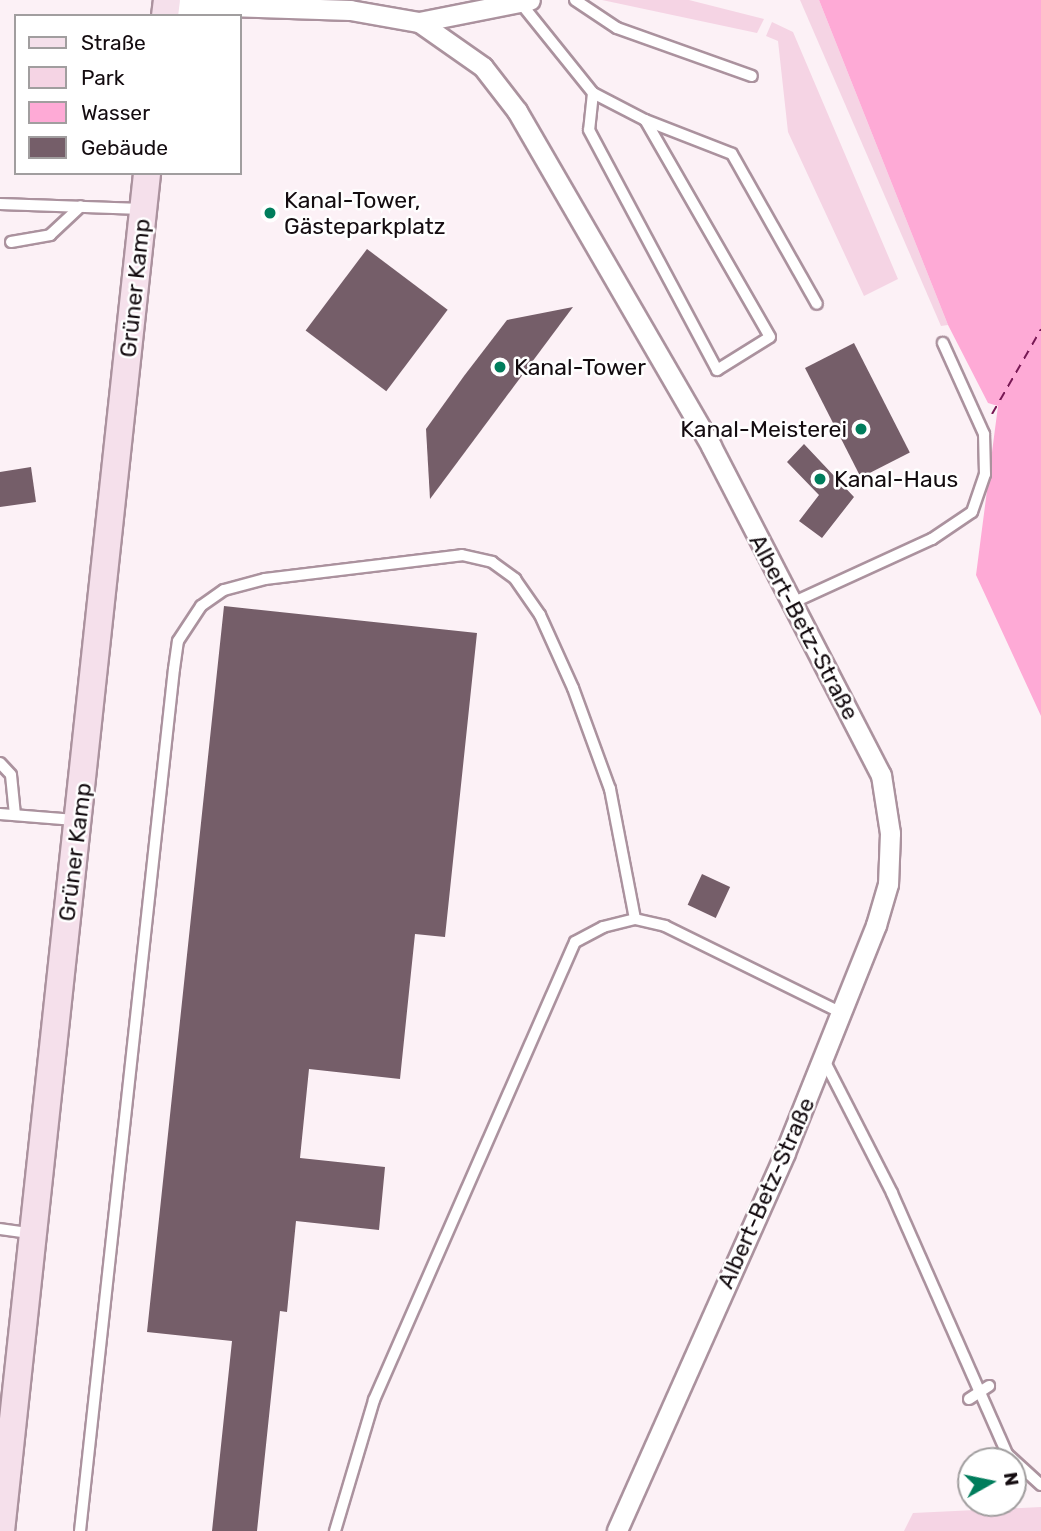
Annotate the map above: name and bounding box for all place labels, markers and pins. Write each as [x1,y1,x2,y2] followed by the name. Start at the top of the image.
[284,186,446,240] place label: Kanal-Tower, Gästeparkplatz
[262,205,278,221] marker: Kanal-Tower, Gästeparkplatz
[514,353,646,381] place label: Kanal-Tower
[492,359,508,375] marker: Kanal-Tower
[680,415,847,443] place label: Kanal-Meisterei
[853,421,869,437] marker: Kanal-Meisterei
[834,465,958,493] place label: Kanal-Haus
[812,471,828,487] marker: Kanal-Haus

